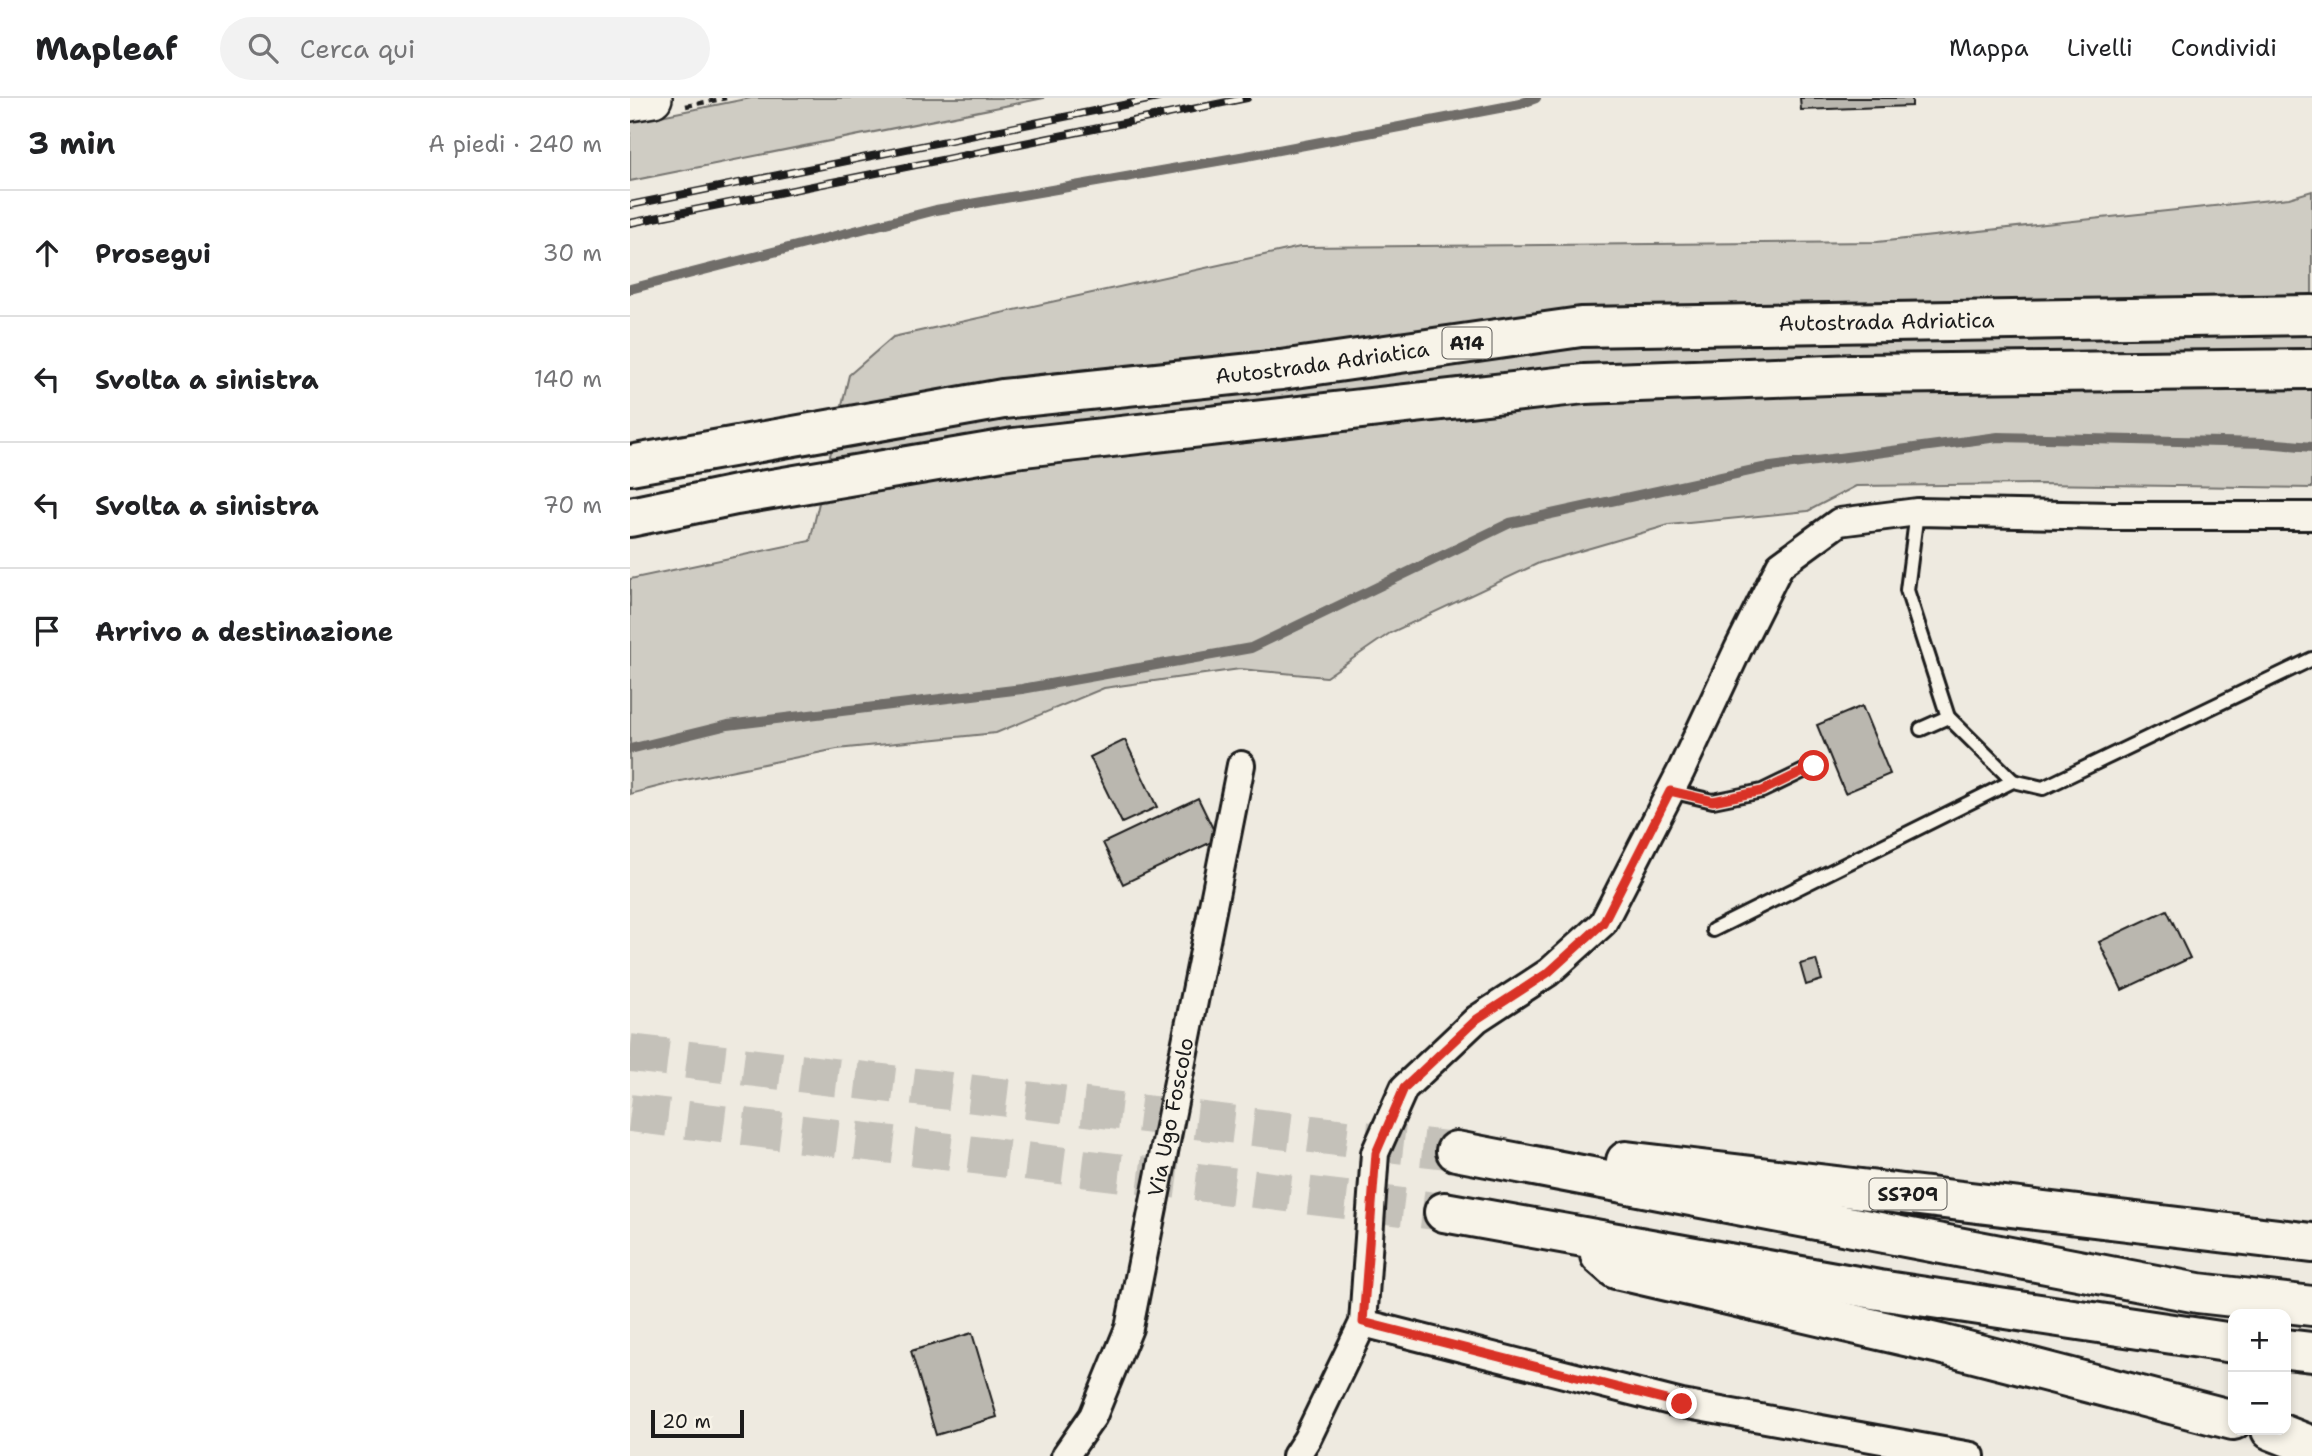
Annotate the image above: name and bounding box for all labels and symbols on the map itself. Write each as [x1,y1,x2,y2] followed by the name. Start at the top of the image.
[1778,306,1995,338] street label: Autostrada Adriatica
[1442,328,1492,358] road number: A14
[1214,335,1431,391] street label: Autostrada Adriatica
[1798,750,1829,781] route start
[1141,1035,1200,1199] street label: Via Ugo Foscolo
[1870,1178,1946,1210] road number: SS709
[1666,1388,1697,1419] route end
[651,1407,744,1439] scale bar

